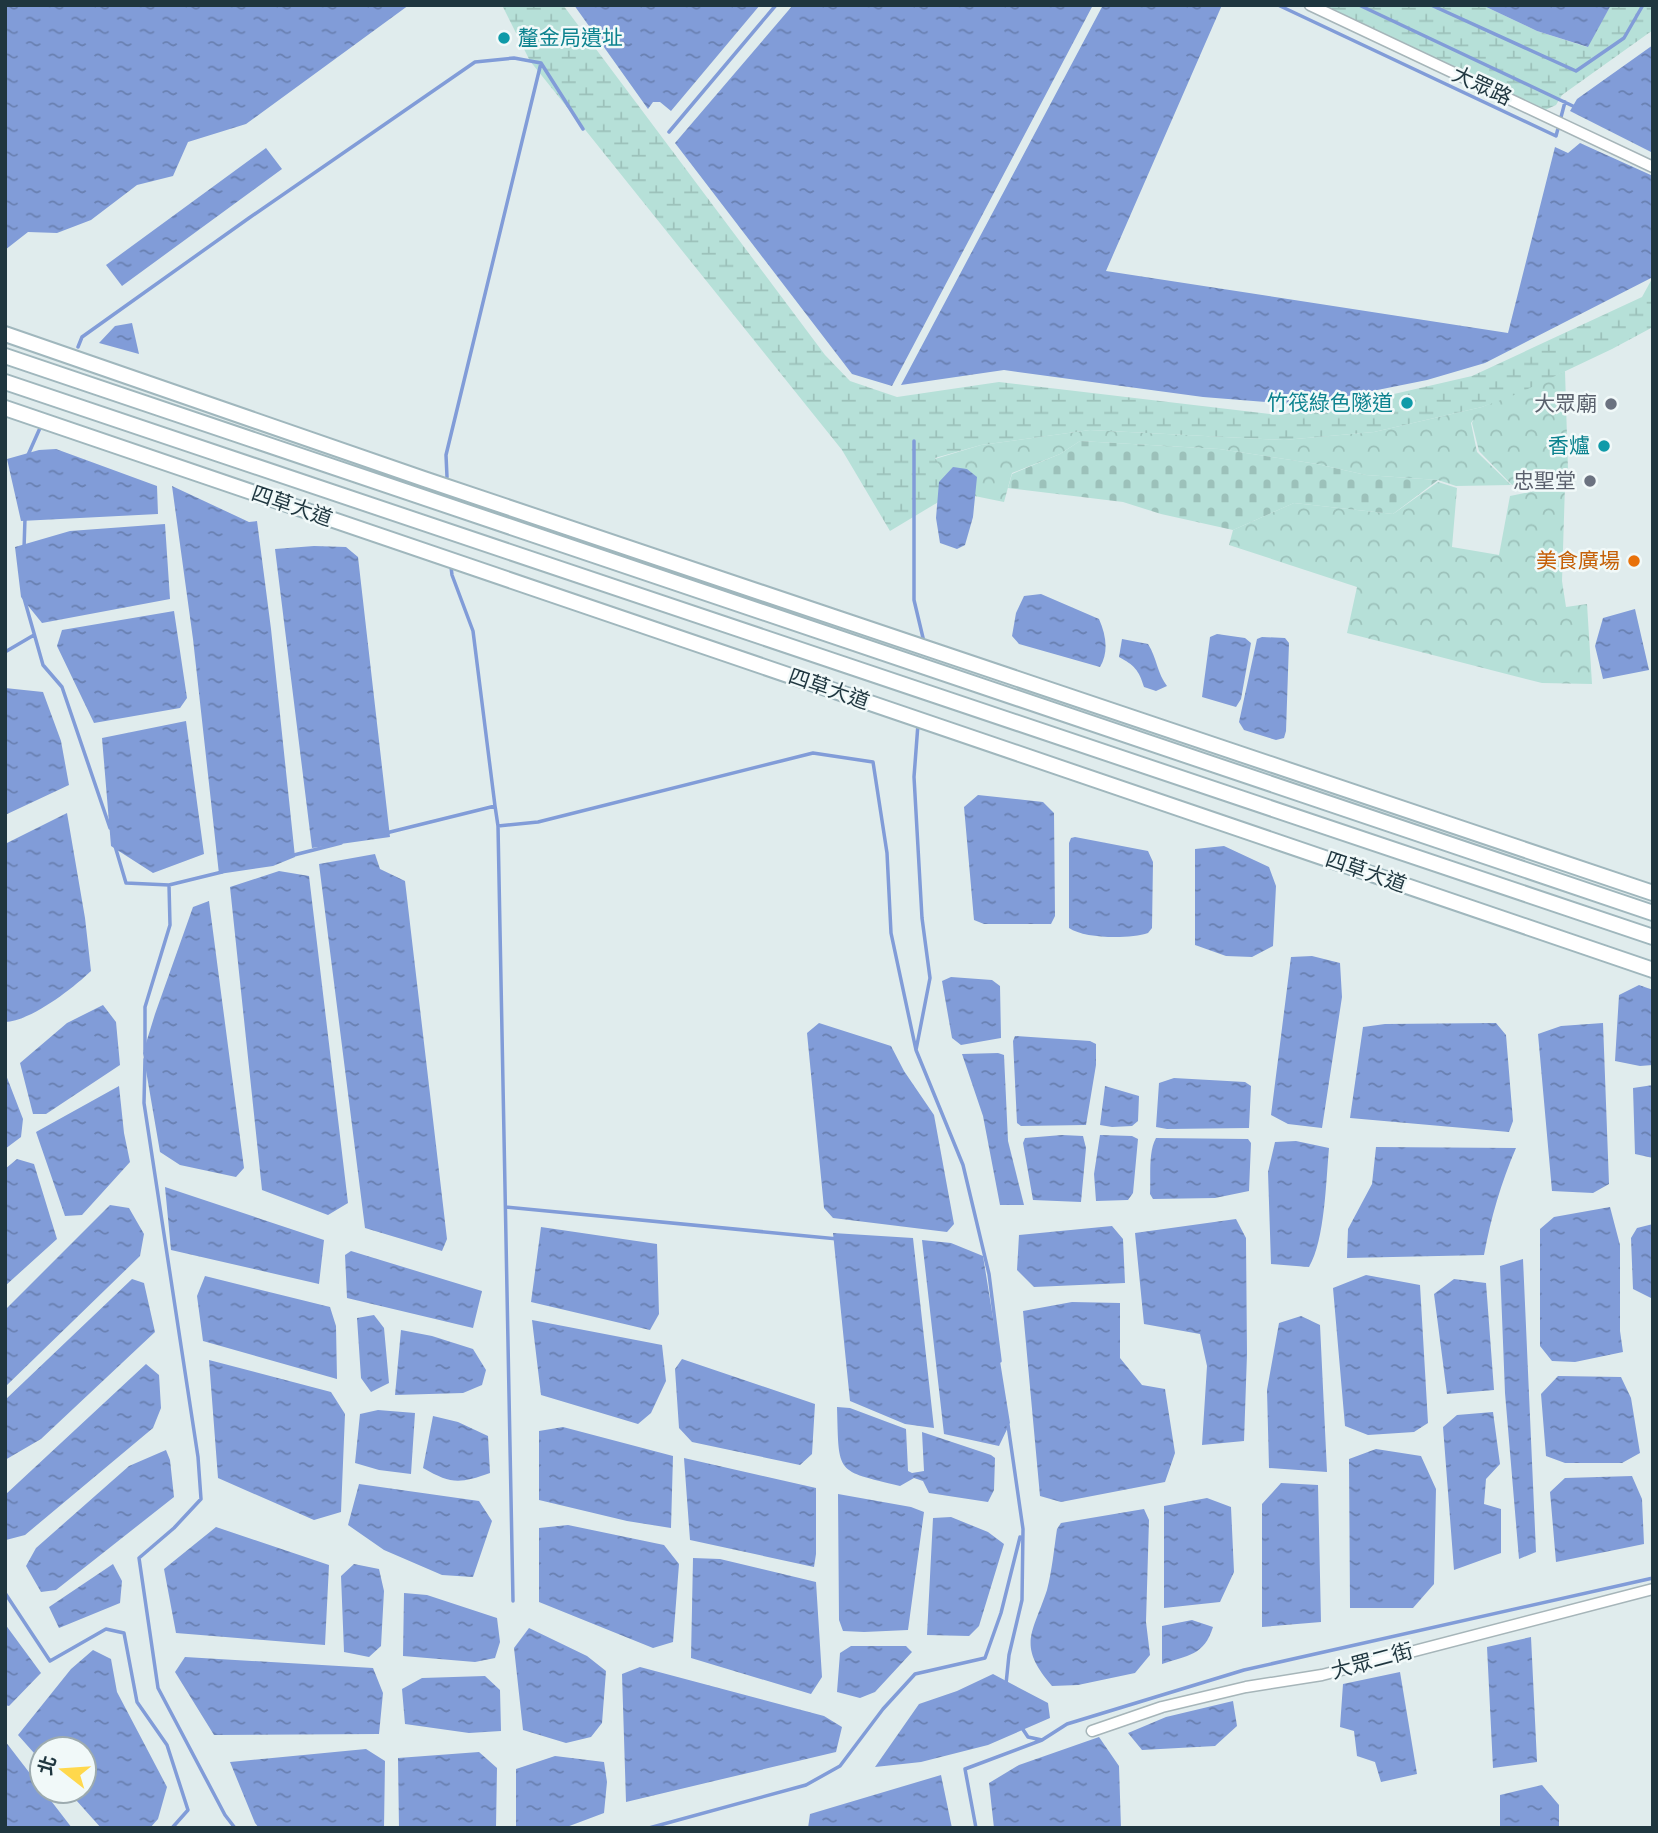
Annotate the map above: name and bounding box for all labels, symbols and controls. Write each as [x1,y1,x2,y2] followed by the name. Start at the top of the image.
[518,23,623,53] place label: 釐金局遺址
[496,30,512,46] marker: 釐金局遺址
[1447,59,1517,113] street label: 大眾路
[1267,388,1393,418] place label: 竹筏綠色隧道
[1534,389,1597,419] place label: 大眾廟
[1399,395,1415,411] marker: 竹筏綠色隧道
[1603,396,1619,412] marker: 大眾廟
[1548,431,1590,461] place label: 香爐
[1596,438,1612,454] marker: 香爐
[1513,466,1576,496] place label: 忠聖堂
[1582,473,1598,489] marker: 忠聖堂
[247,478,337,534] street label: 四草大道
[1536,546,1620,576] place label: 美食廣場
[1626,553,1642,569] marker: 美食廣場
[784,661,874,717] street label: 四草大道
[1321,844,1411,900] street label: 四草大道
[1328,1636,1416,1686] street label: 大眾二街
[28,1735,98,1805] north arrow
[32,1752,63,1778] text: 北

